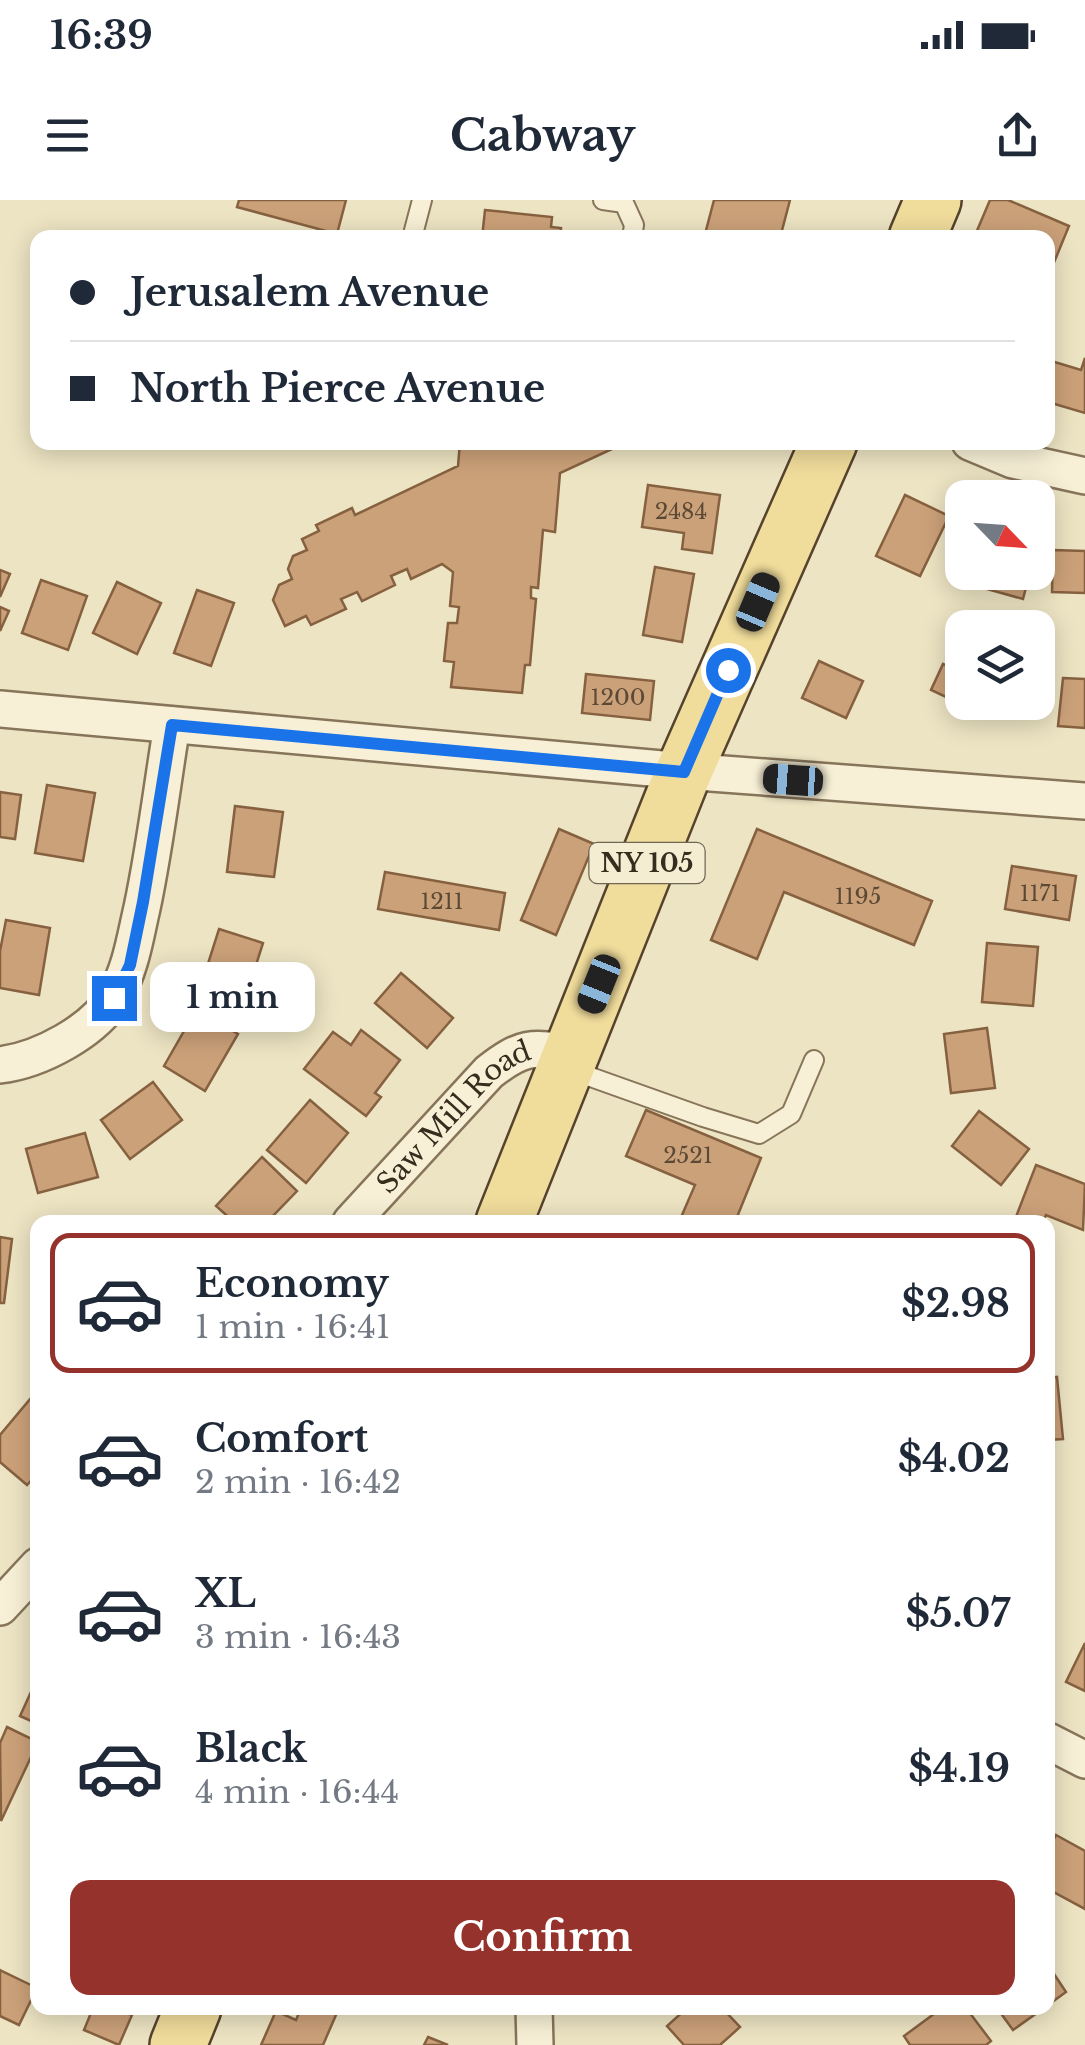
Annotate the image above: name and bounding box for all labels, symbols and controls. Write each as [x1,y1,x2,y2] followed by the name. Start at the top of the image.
[50,12,153,59] text: 16:39
[450,107,635,163] text: Cabway
[40,108,95,163] icon: menu
[990,108,1045,163] icon: share
[130,269,489,316] text: Jerusalem Avenue
[130,365,545,412] text: North Pierce Avenue
[945,480,1055,590] north arrow
[945,480,1055,720] map controls
[655,498,707,525] house number: 2484
[732,569,784,635] car
[945,610,1055,720] button: layers
[706,648,751,693] route start
[591,684,645,711] house number: 1200
[762,763,824,797] car
[590,843,704,883] road number: NY 105
[1020,880,1060,907] house number: 1171
[835,883,881,910] house number: 1195
[421,888,464,915] house number: 1211
[574,951,624,1017] car
[149,963,314,1033] callout: 1 min
[92,976,137,1021] route end
[186,977,279,1017] text: 1 min
[369,1033,535,1200] street label: Saw Mill Road
[663,1142,713,1169] house number: 2521
[75,1258,165,1348] icon: car
[195,1260,389,1307] text: Economy
[901,1280,1010,1327] text: $2.98
[195,1307,390,1347] text: 1 min · 16:41
[75,1413,165,1503] icon: car
[195,1415,368,1462] text: Comfort
[898,1435,1010,1482] text: $4.02
[195,1462,401,1502] text: 2 min · 16:42
[75,1568,165,1658] icon: car
[195,1570,256,1617] text: XL
[905,1590,1010,1637] text: $5.07
[195,1617,401,1657] text: 3 min · 16:43
[75,1723,165,1813] icon: car
[195,1725,307,1772] text: Black
[908,1745,1010,1792] text: $4.19
[195,1772,399,1812] text: 4 min · 16:44
[70,1880,1015,1995] button: Confirm

